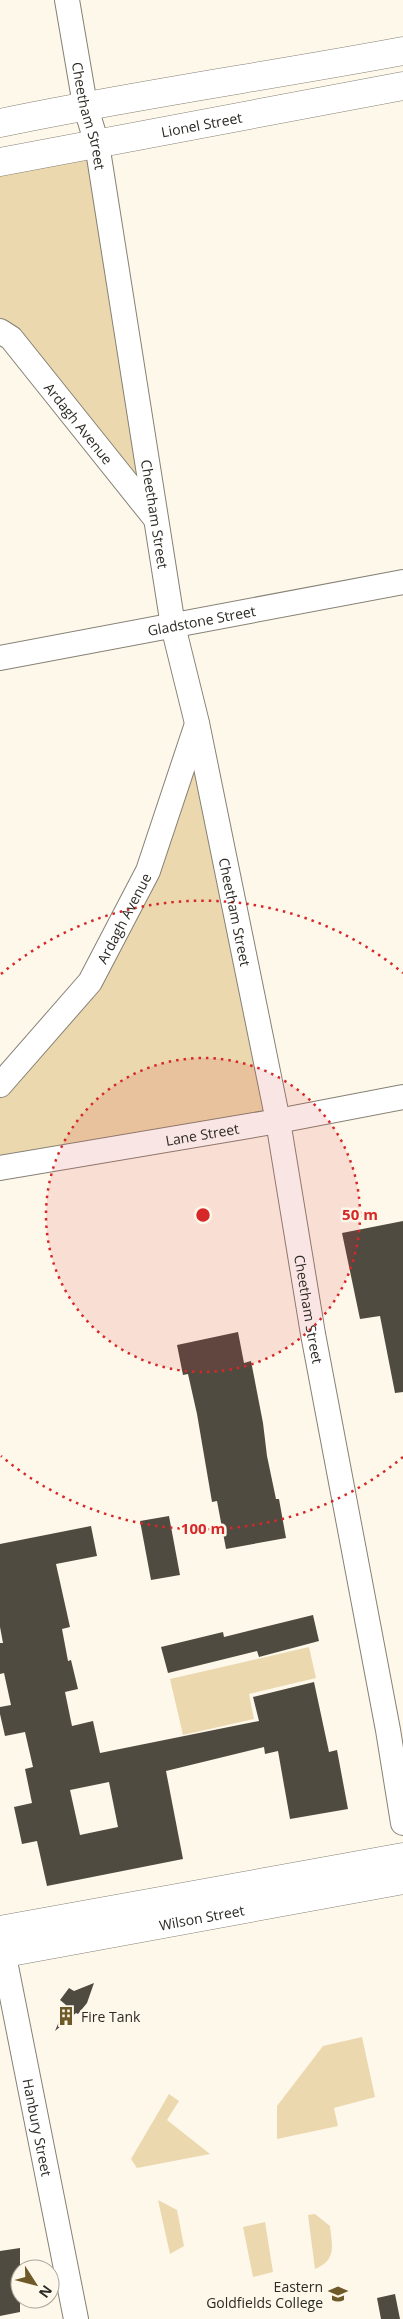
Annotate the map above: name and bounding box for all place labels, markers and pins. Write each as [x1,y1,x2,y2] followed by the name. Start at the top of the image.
[194,1206,212,1224] centre of rings
[55,2005,77,2027] building icon: Fire Tank
[81,2007,141,2026] place label: Fire Tank
[206,2277,323,2312] place label: Eastern Goldfields College
[327,2283,349,2305] school or university icon: Eastern Goldfields College

